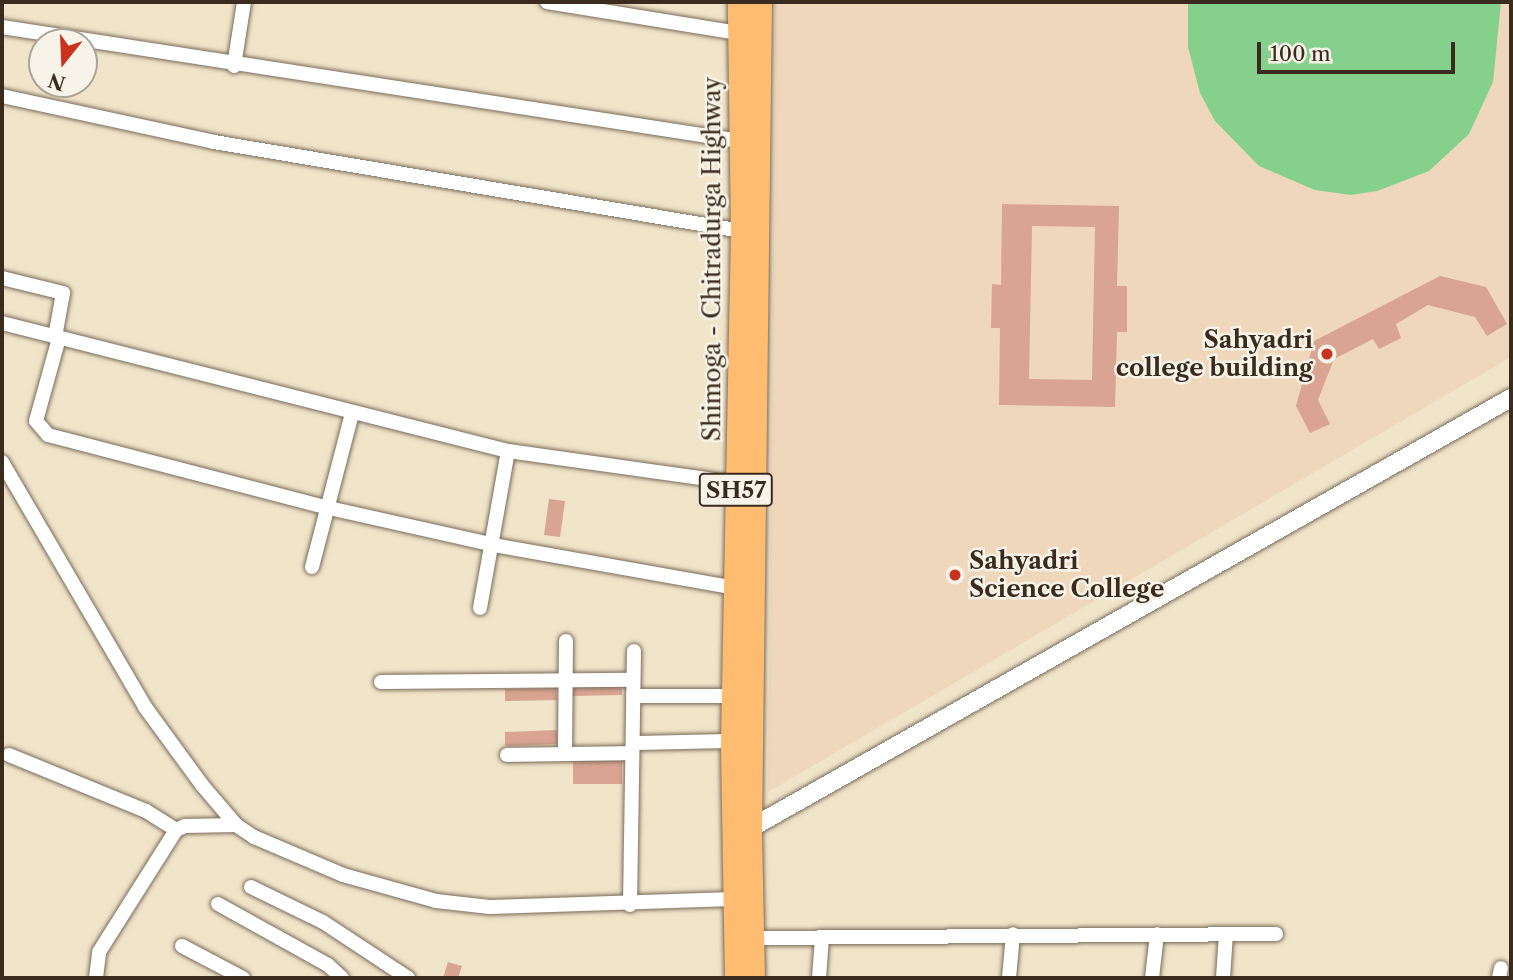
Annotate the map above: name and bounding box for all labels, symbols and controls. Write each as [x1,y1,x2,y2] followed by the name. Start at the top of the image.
[28,28,98,98] north arrow
[1261,28,1459,72] scale bar
[1270,41,1331,66] text: 100 m
[46,68,68,95] text: N
[698,76,726,442] street label: Shimoga - Chitradurga Highway
[1116,326,1313,382] place label: Sahyadri college building
[1319,346,1335,362] marker: Sahyadri college building
[698,470,774,510] road number: SH57
[969,547,1164,603] place label: Sahyadri Science College
[947,567,963,583] marker: Sahyadri Science College

